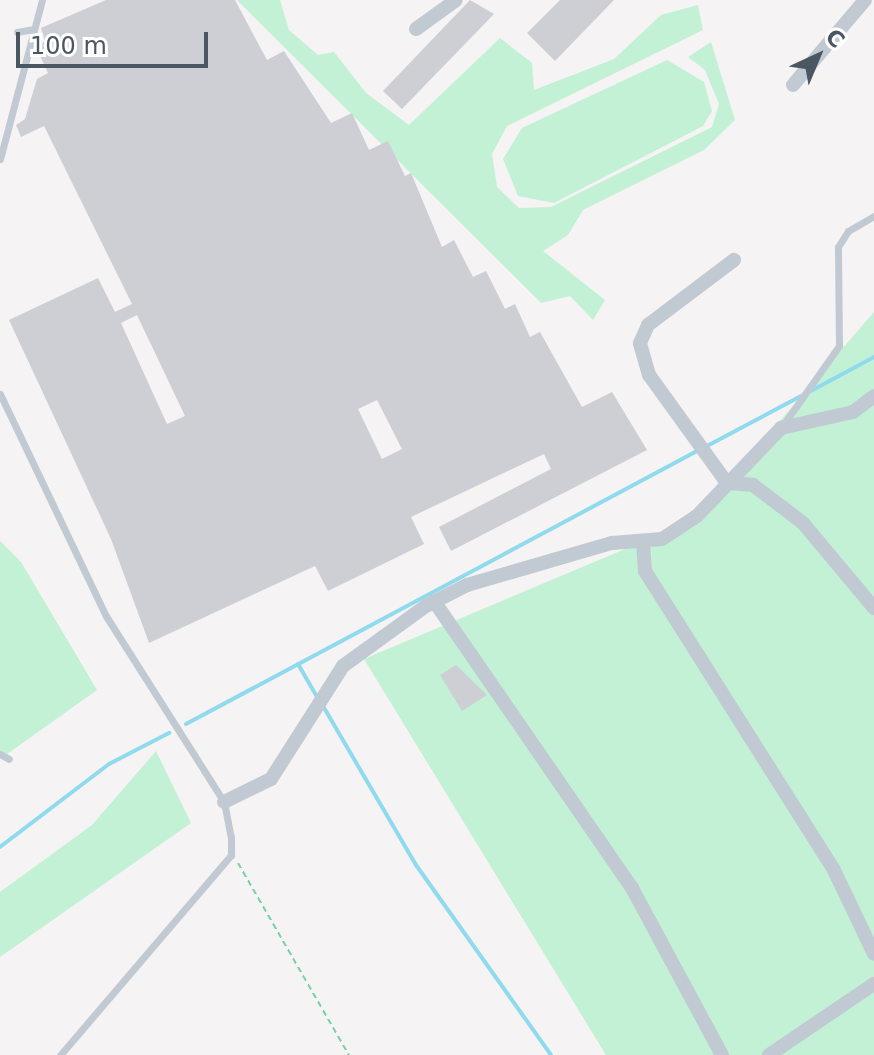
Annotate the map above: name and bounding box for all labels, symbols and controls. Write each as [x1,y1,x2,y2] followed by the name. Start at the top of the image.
[20,16,212,66] scale bar
[778,16,858,96] north arrow
[821,24,850,53] text: С
[30,32,107,60] text: 100 m

